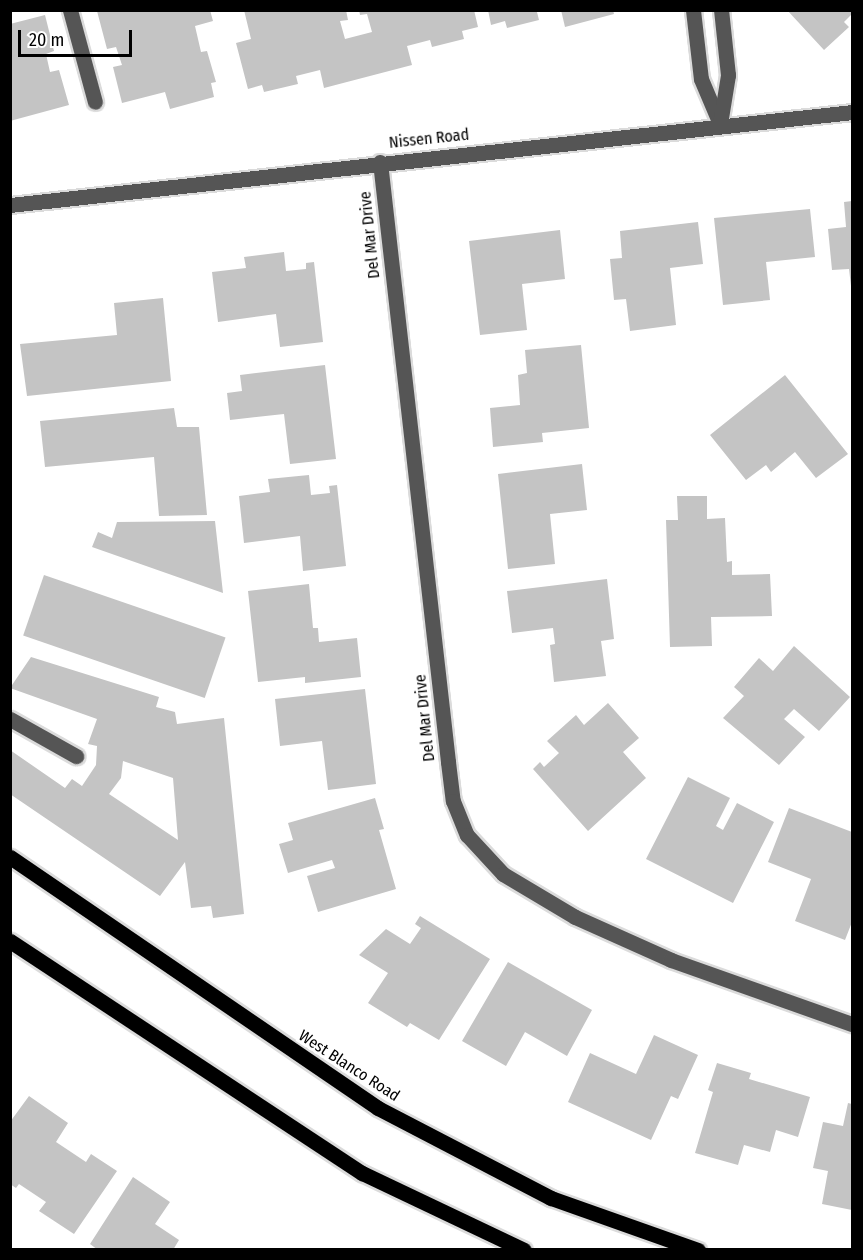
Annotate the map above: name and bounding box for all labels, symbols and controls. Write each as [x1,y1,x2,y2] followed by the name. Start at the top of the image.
[21,18,135,56] scale bar
[29,29,64,51] text: 20 m
[388,125,470,153] street label: Nissen Road
[356,190,384,280] street label: Del Mar Drive
[411,673,439,763] street label: Del Mar Drive
[295,1026,403,1106] street label: West Blanco Road

